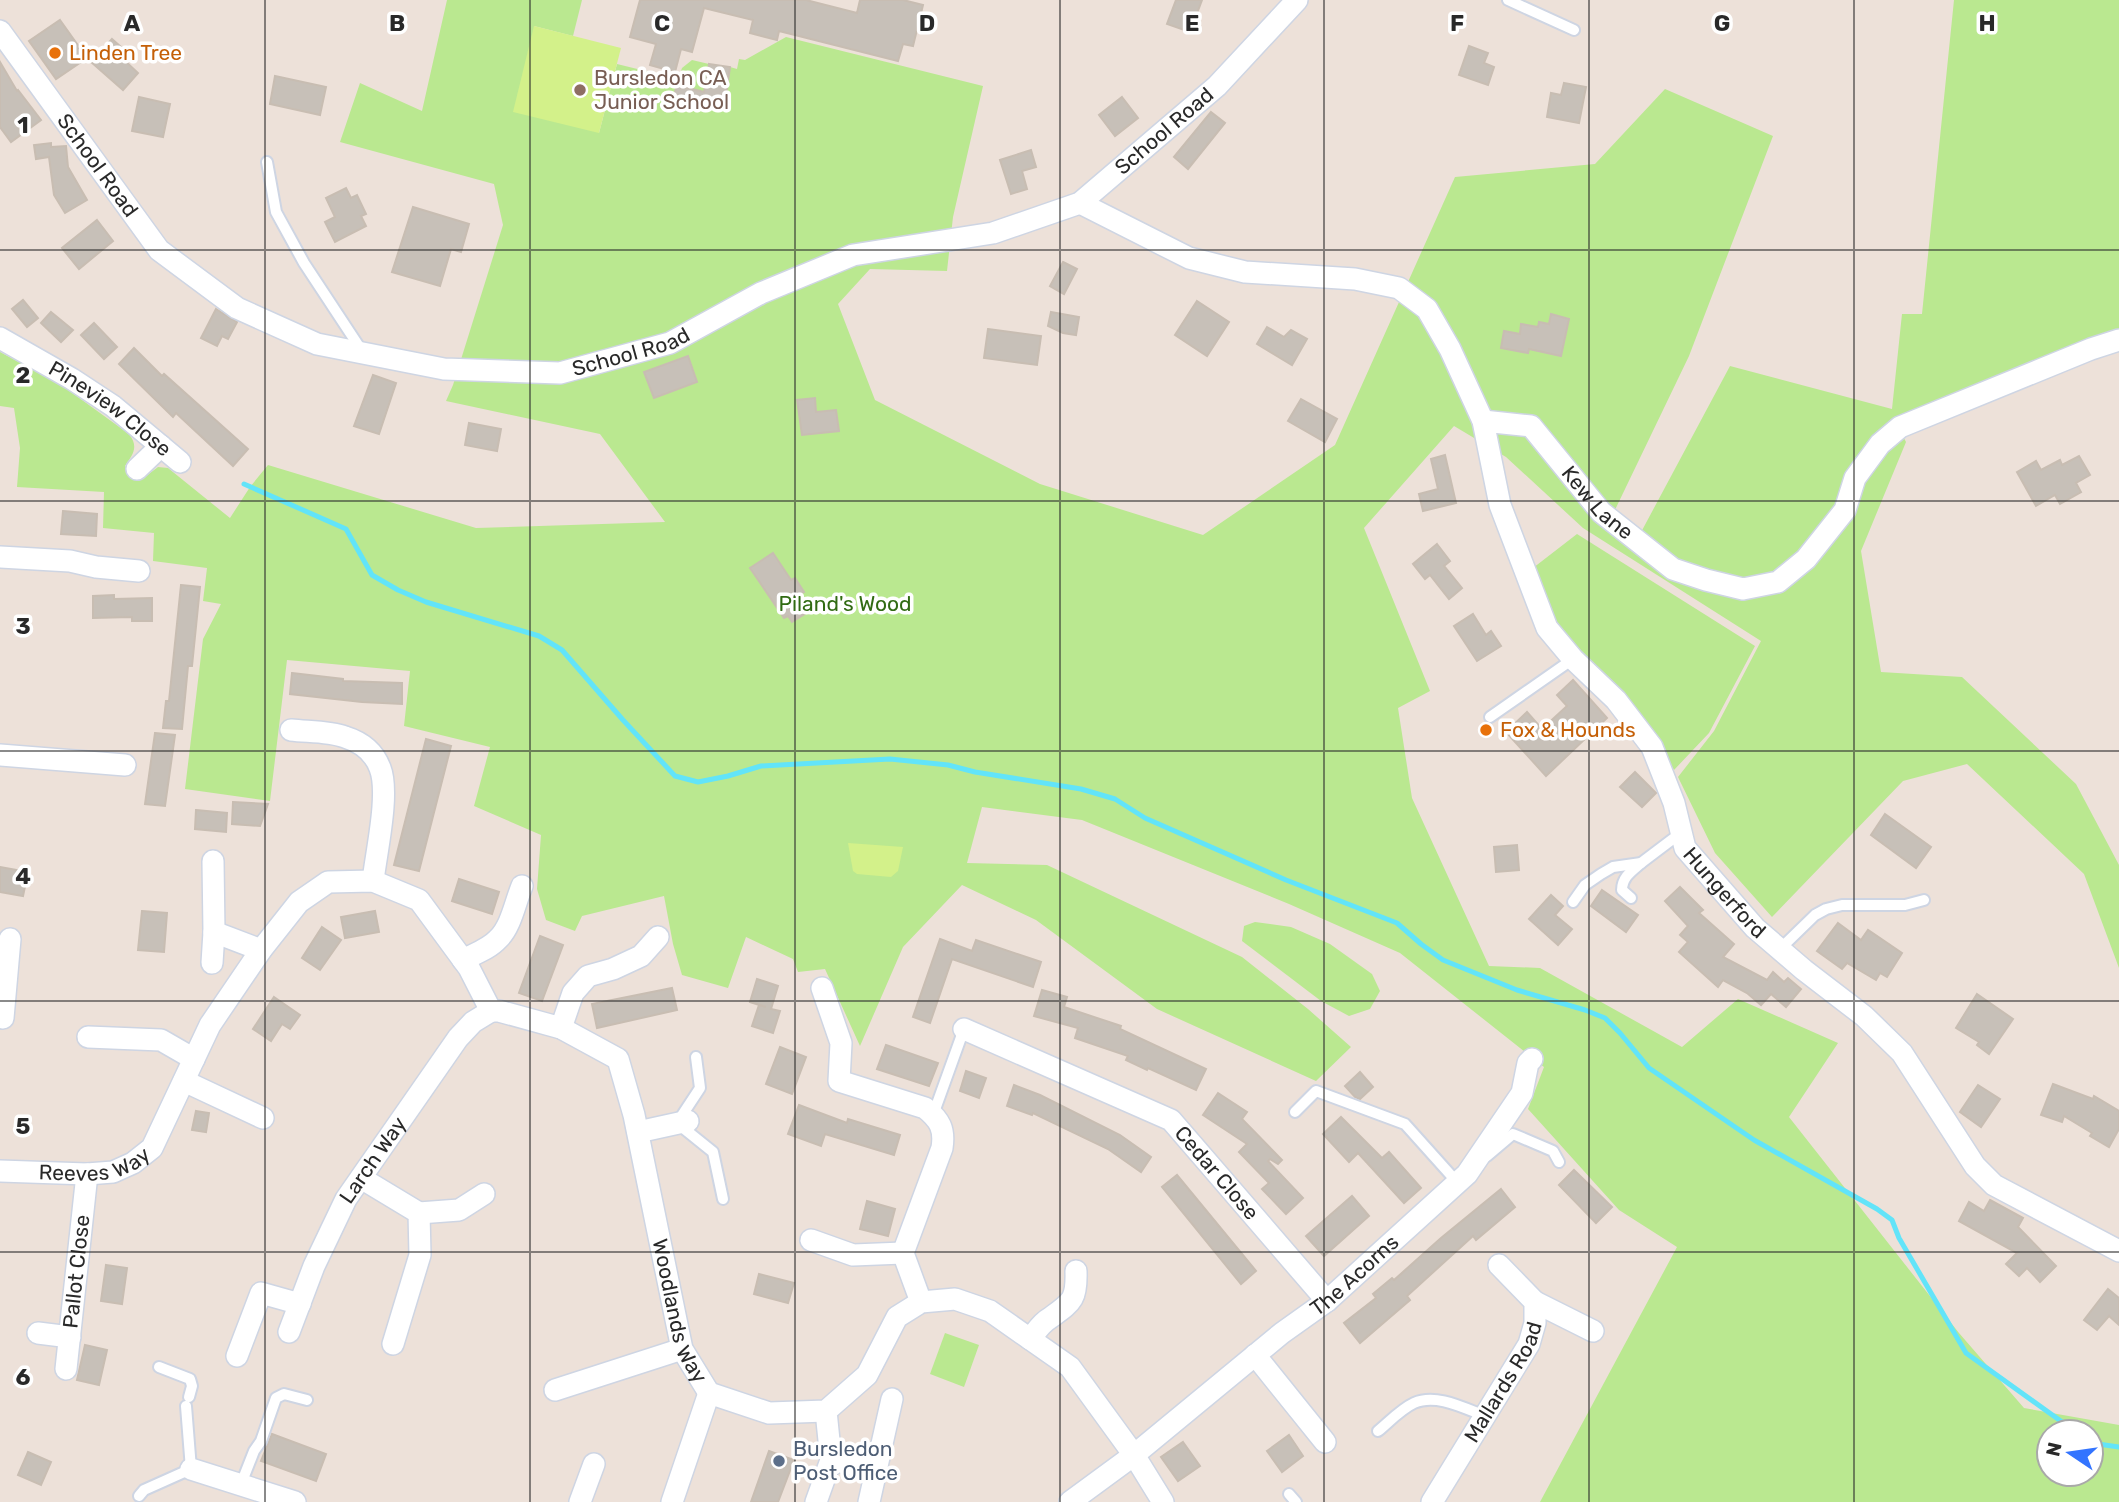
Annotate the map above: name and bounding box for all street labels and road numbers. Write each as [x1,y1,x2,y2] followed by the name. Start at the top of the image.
[1110,82,1218,180] street label: School Road
[52,108,144,222] street label: School Road
[569,322,694,381] street label: School Road
[44,355,177,461] street label: Pineview Close
[1557,461,1638,545] street label: Kew Lane
[1678,842,1771,944] street label: Hungerford
[334,1112,411,1208] street label: Larch Way
[1170,1120,1264,1225] street label: Cedar Close
[38,1141,155,1186] street label: Reeves Way
[57,1213,95,1330] street label: Pallot Close
[1305,1229,1404,1321] street label: The Acorns
[648,1236,713,1388] street label: Woodlands Way
[1459,1319,1547,1447] street label: Mallards Road

